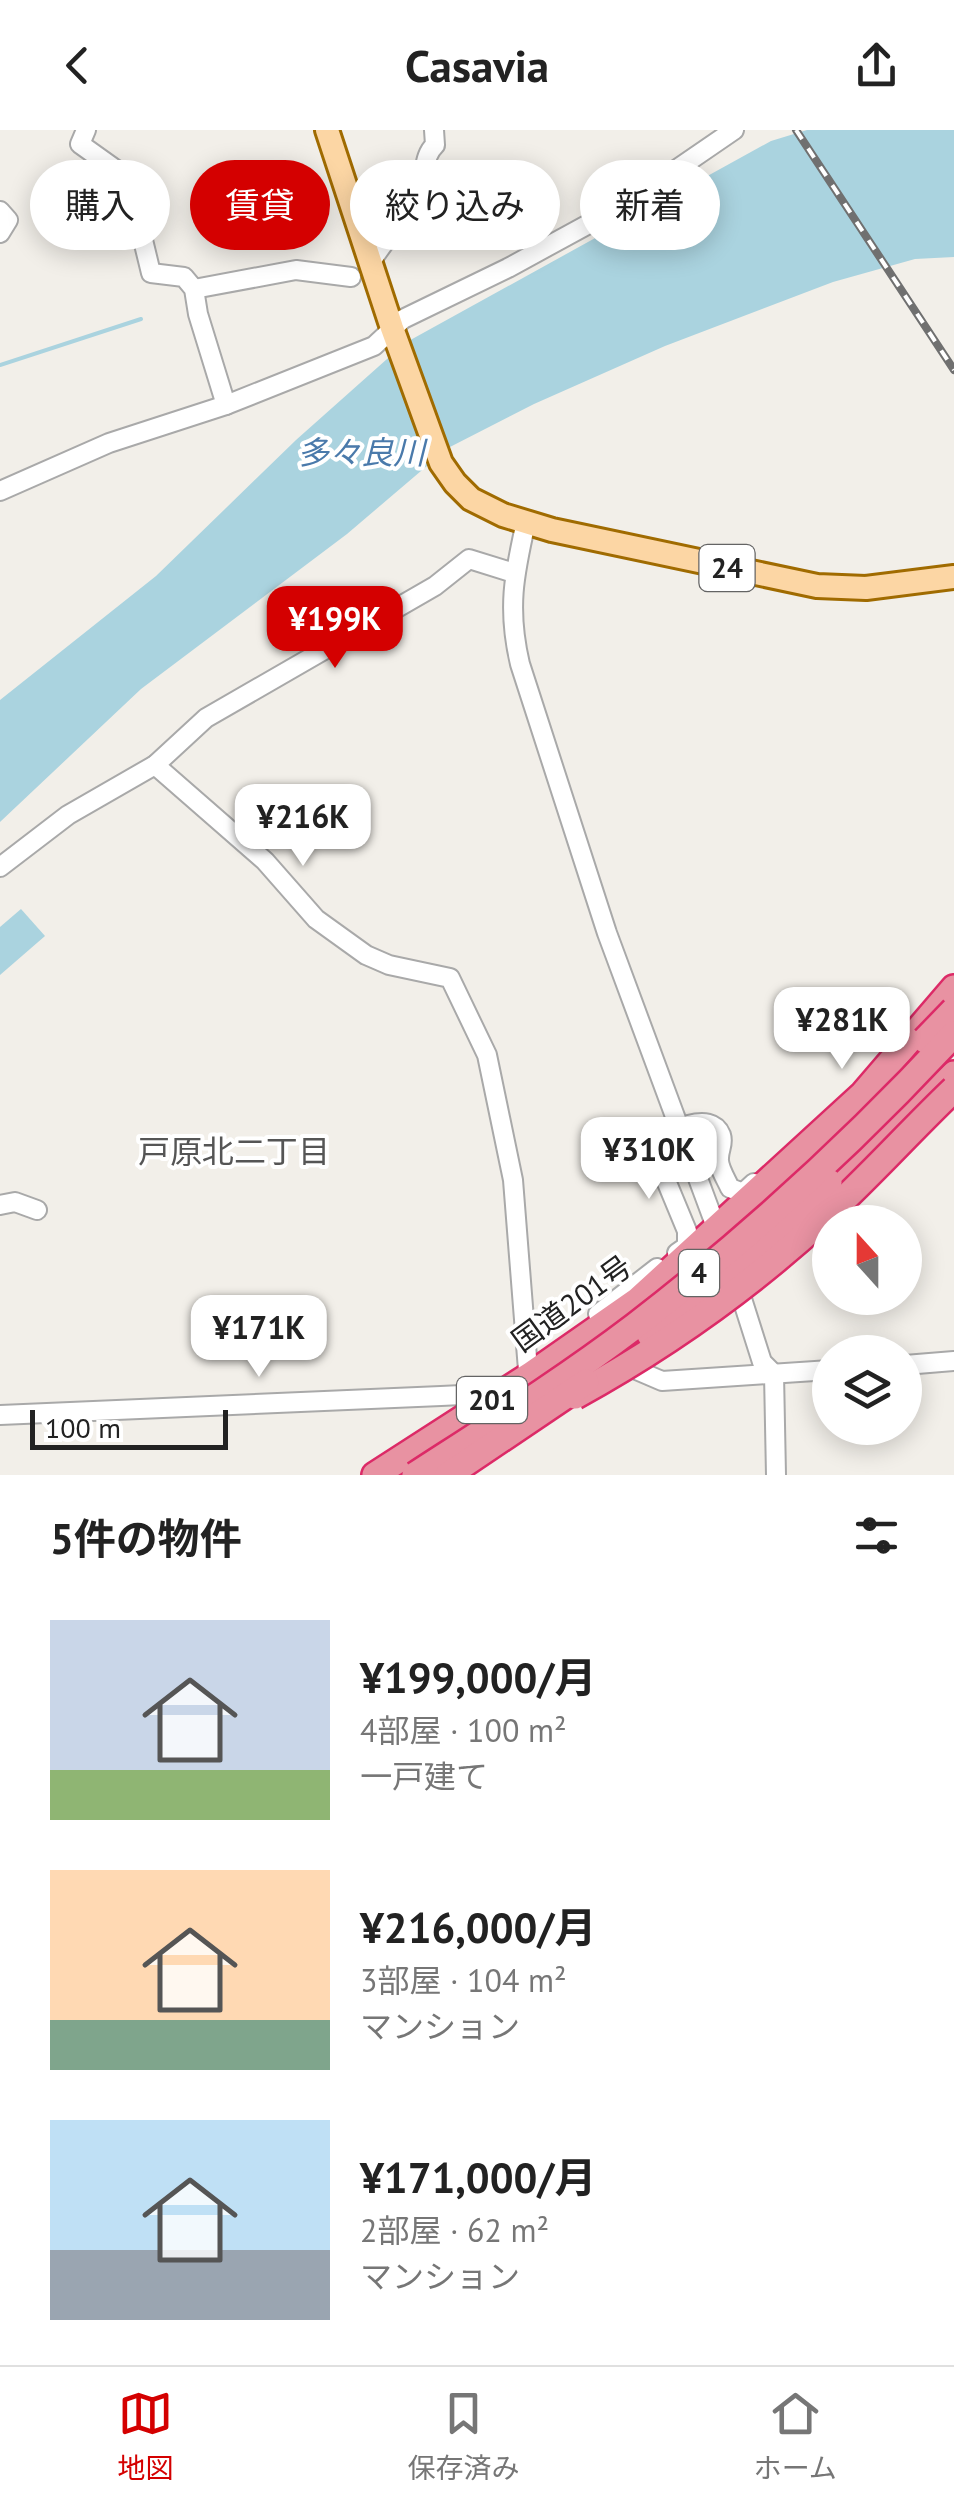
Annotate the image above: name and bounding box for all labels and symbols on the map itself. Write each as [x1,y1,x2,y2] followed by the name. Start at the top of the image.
[297,431,428,473] water label: 多々良川
[700,545,754,591] road number: 24
[265,586,405,671] pin: ¥199K
[233,784,373,869] pin: ¥216K
[772,987,912,1072] pin: ¥281K
[579,1117,719,1202] pin: ¥310K
[138,1130,330,1172] district label: 戸原北二丁目
[812,1205,922,1315] north arrow
[503,1246,639,1359] street label: 国道201号
[679,1250,719,1296] road number: 4
[189,1295,329,1380] pin: ¥171K
[457,1377,527,1423] road number: 201
[30,1405,228,1450] scale bar

